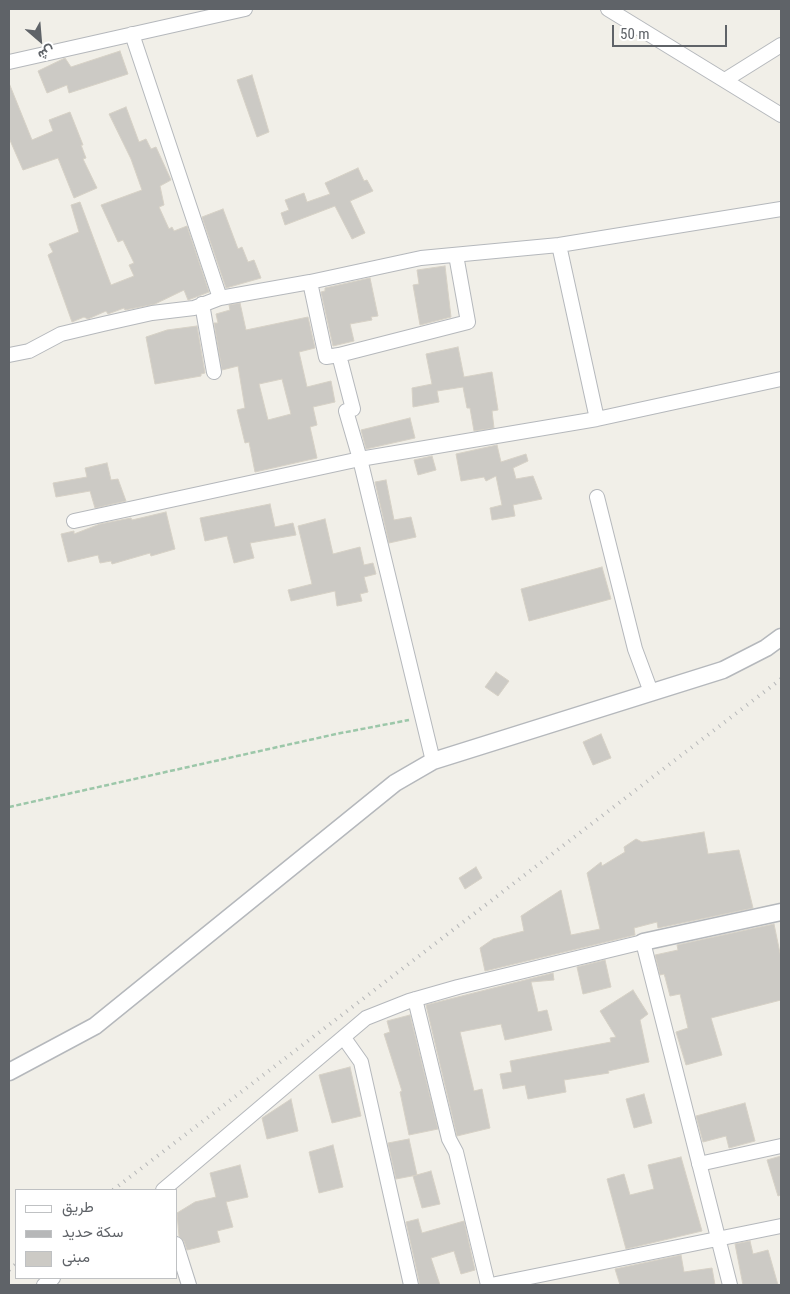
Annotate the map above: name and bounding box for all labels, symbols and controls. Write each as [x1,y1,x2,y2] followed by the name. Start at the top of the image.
[15,15,65,65] north arrow
[615,15,730,47] scale bar
[620,25,650,43] text: 50 m
[36,42,58,64] text: ش
[15,1189,178,1279] legend
[62,1198,94,1216] text: طريق
[62,1223,123,1241] text: سكة حديد
[62,1248,90,1266] text: مبنى

